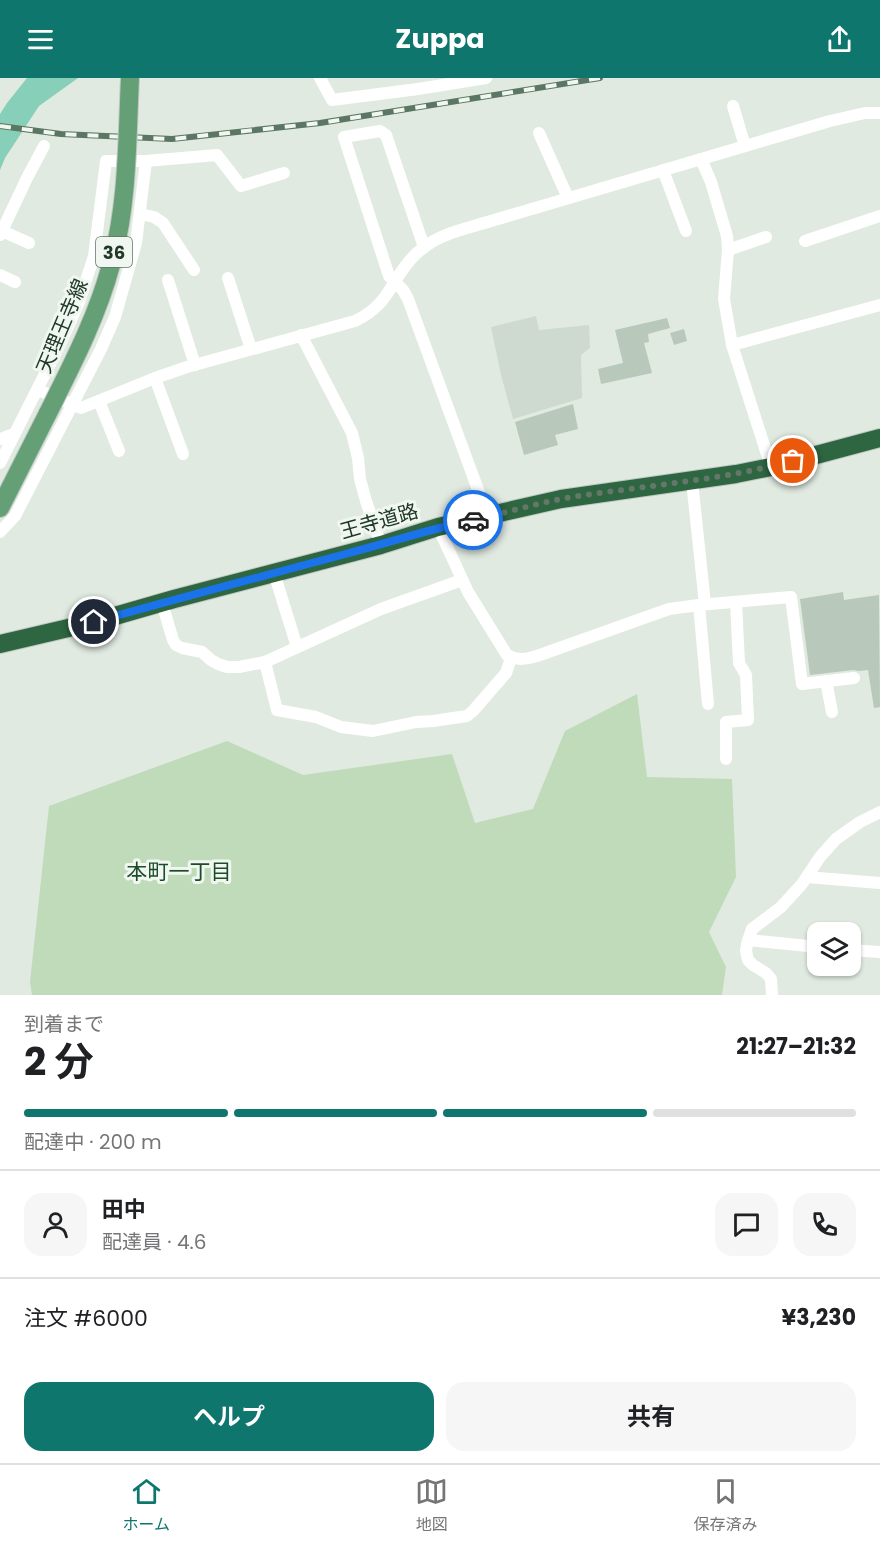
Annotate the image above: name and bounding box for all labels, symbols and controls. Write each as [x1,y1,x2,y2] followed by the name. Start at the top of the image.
[395,20,485,57] text: Zuppa
[24,23,57,56] icon: menu
[823,23,856,56] icon: share
[96,237,132,267] road number: 36
[30,275,94,377] street label: 天理王寺線
[767,435,818,486] pin
[776,444,809,477] icon: bag
[443,490,503,550] courier
[337,497,421,545] street label: 王寺道路
[457,504,490,537] icon: car
[68,596,119,647] pin
[77,605,110,638] icon: home
[127,857,232,886] district label: 本町一丁目
[807,922,861,976] map controls
[807,922,861,976] button: layers
[24,1010,104,1038] text: 到着まで
[736,1031,856,1062] text: 21:27–21:32
[24,1034,94,1089] text: 2 分
[24,1128,161,1156] text: 配達中 · 200 m
[24,1193,87,1256] button: person
[715,1193,778,1256] button: chat
[793,1193,856,1256] button: phone
[102,1194,146,1225] text: 田中
[102,1228,206,1256] text: 配達員 · 4.6
[781,1302,856,1333] text: ¥3,230
[24,1303,148,1334] text: 注文 #6000
[24,1382,434,1451] button: ヘルプ
[446,1382,856,1451] button: 共有
[123,1475,170,1537] tab: ホーム
[415,1475,448,1537] tab: 地図
[693,1475,757,1537] tab: 保存済み

